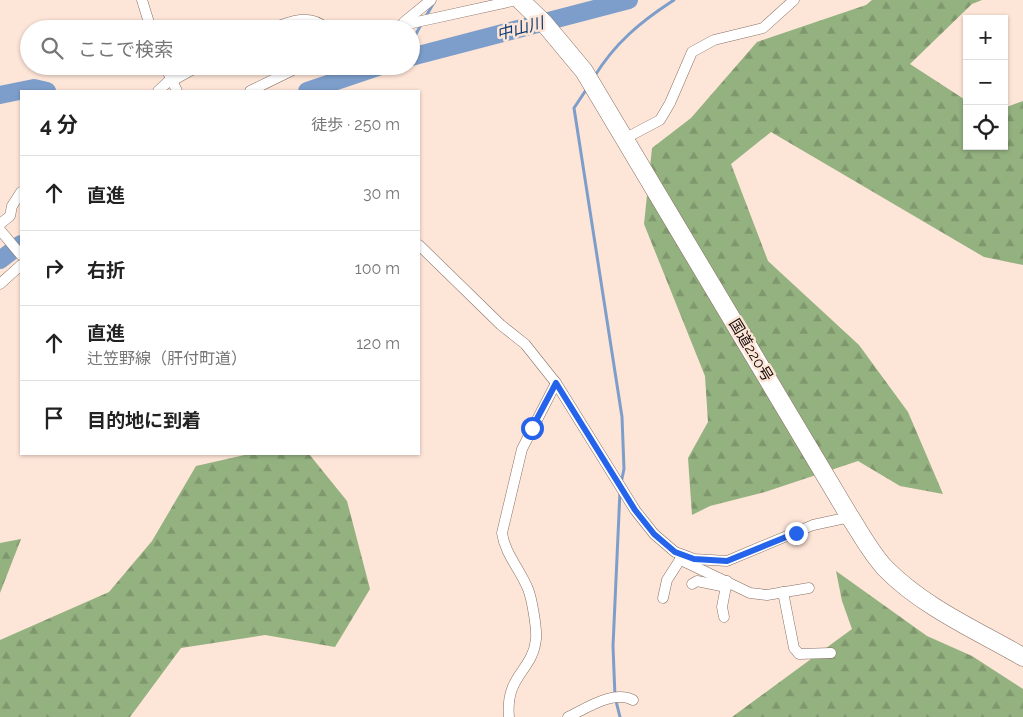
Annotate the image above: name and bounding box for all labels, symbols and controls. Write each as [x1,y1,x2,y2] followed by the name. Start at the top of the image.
[494,13,548,44] water label: 中山川
[963,15,1008,150] map controls
[963,15,1008,60] button: +
[20,20,420,75] search box
[38,34,66,62] icon: search
[78,38,173,60] text: ここで検索
[963,60,1008,105] button: −
[963,105,1008,150] button: locate
[40,112,78,137] text: 4 分
[311,115,400,134] text: 徒歩 · 250 m
[40,179,68,207] icon: ahead
[87,184,125,206] text: 直進
[363,184,400,203] text: 30 m
[40,254,68,282] icon: right
[87,259,125,281] text: 右折
[355,259,400,278] text: 100 m
[725,315,777,385] street label: 国道220号
[87,322,125,344] text: 直進
[40,329,68,357] icon: ahead
[356,334,400,353] text: 120 m
[87,349,247,368] text: 辻笠野線（肝付町道）
[40,404,68,432] icon: arrive
[87,409,201,431] text: 目的地に到着
[521,417,544,440] route start
[785,522,808,545] route end

